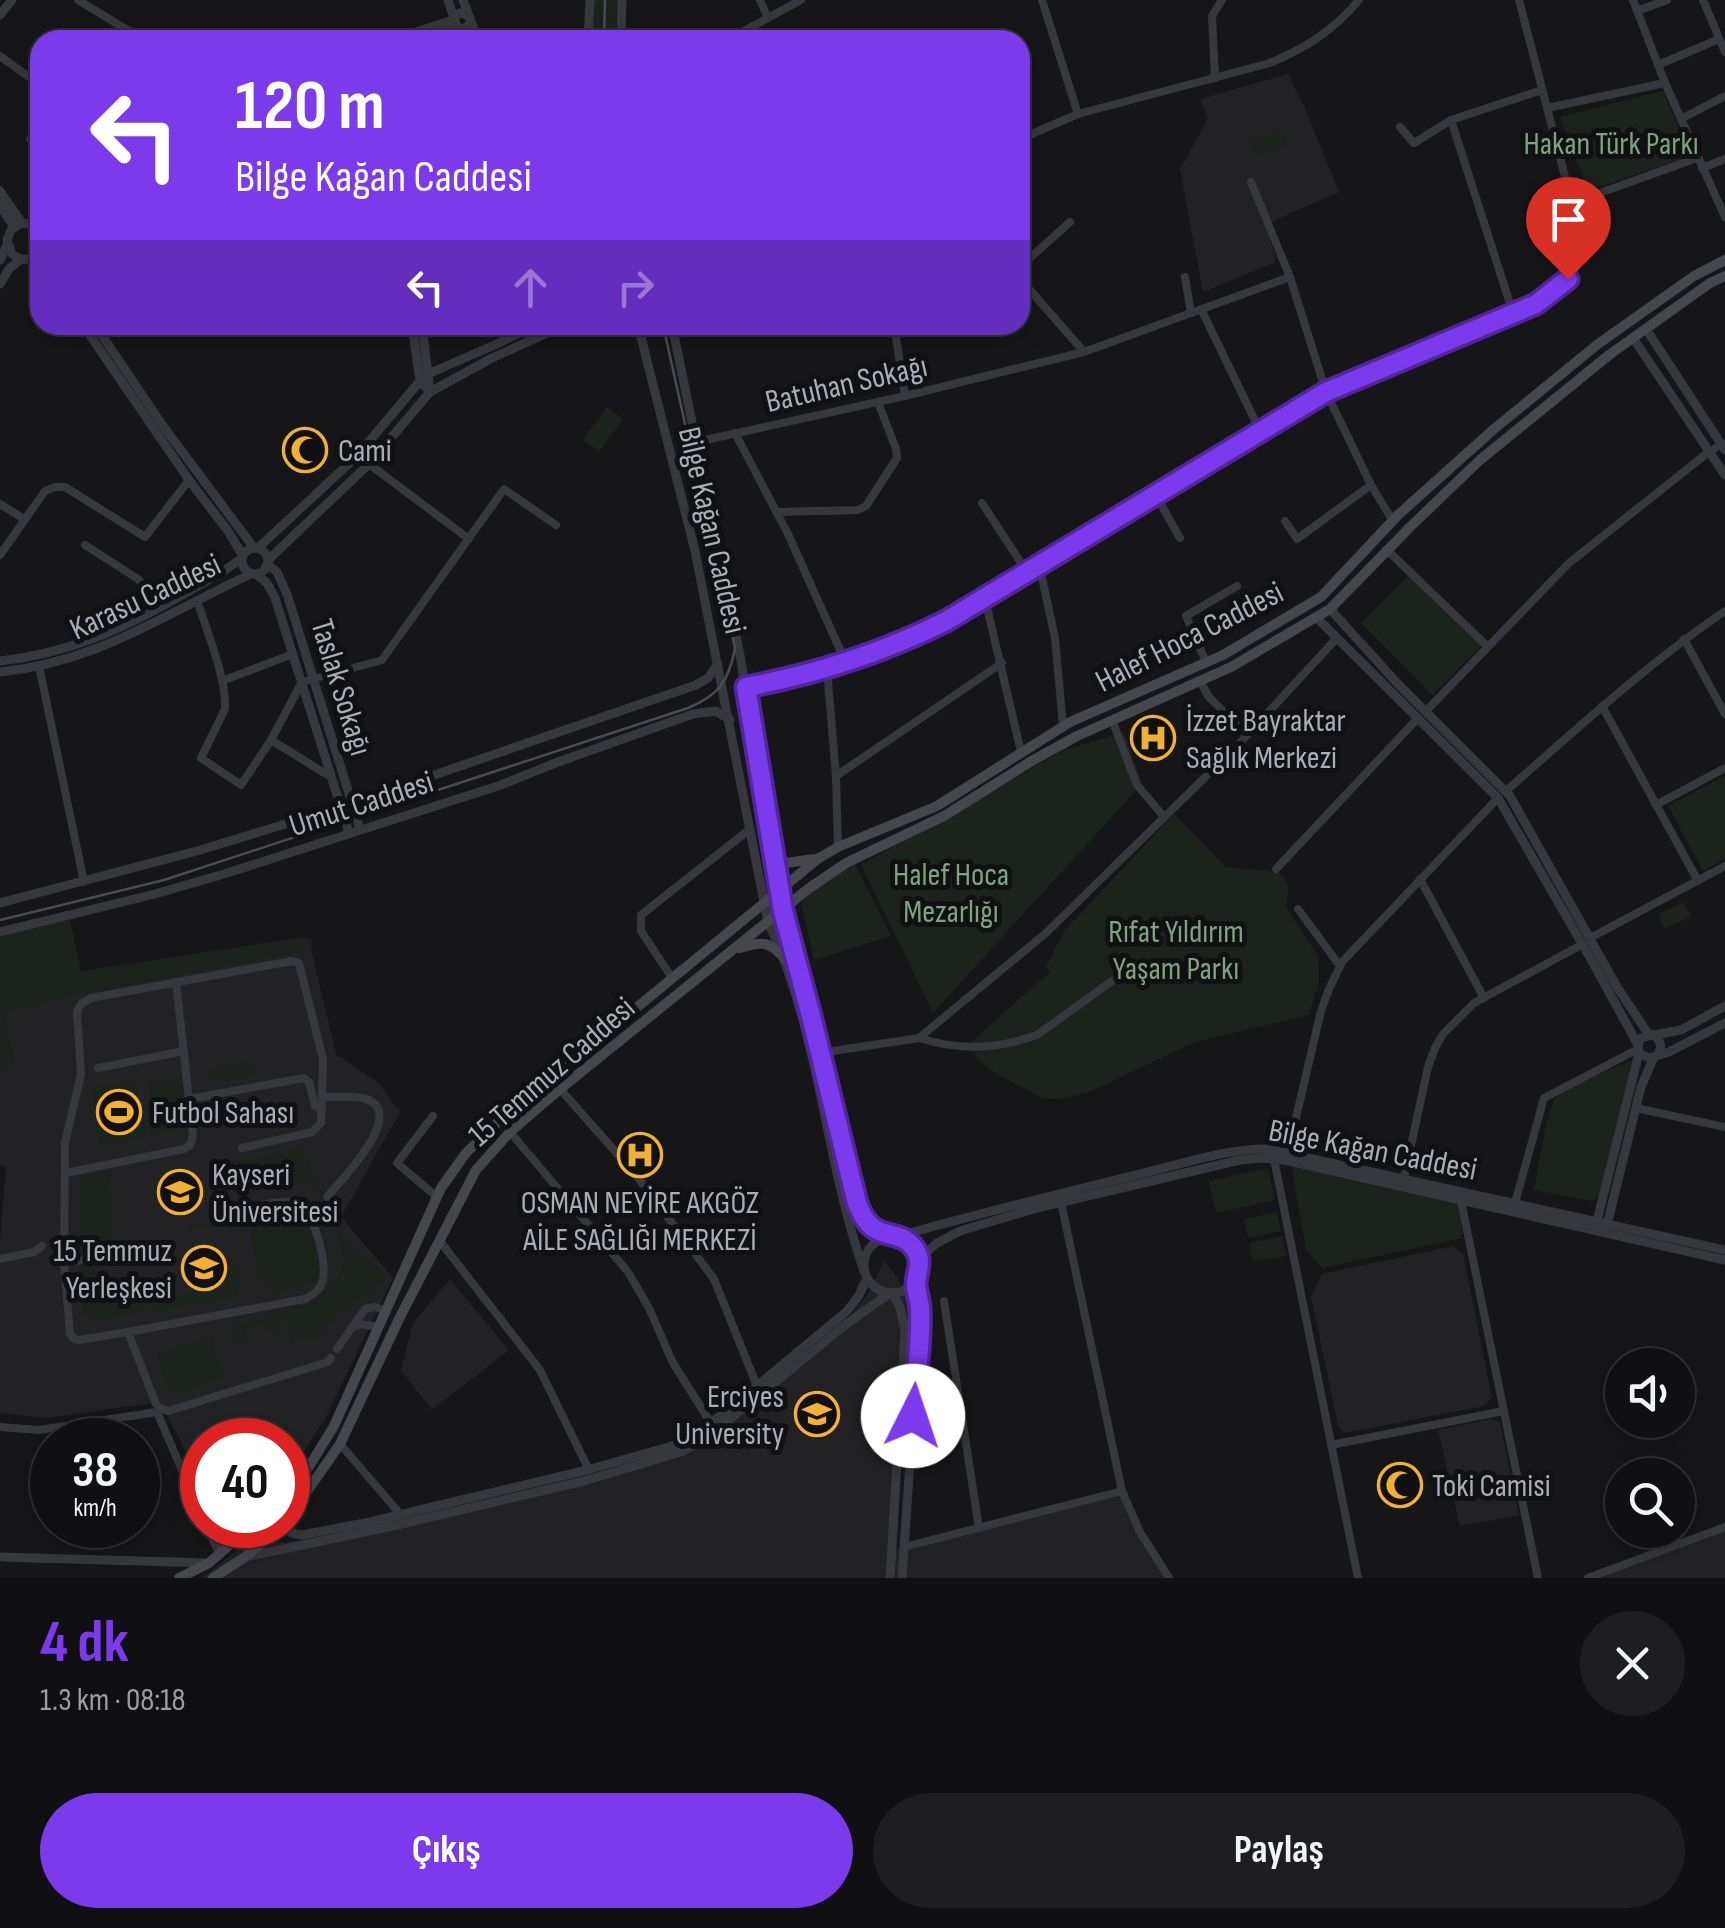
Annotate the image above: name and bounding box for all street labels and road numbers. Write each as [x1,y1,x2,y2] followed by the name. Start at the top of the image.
[762,347,931,422] street label: Batuhan Sokağı
[669,423,754,638] street label: Bilge Kağan Caddesi
[64,545,227,649] street label: Karasu Caddesi
[1089,573,1290,701] street label: Halef Hoca Caddesi
[301,615,380,760] street label: Taslak Sokağı
[285,763,438,846] street label: Umut Caddesi
[461,989,643,1155] street label: 15 Temmuz Caddesi
[1265,1111,1480,1190] street label: Bilge Kağan Caddesi

